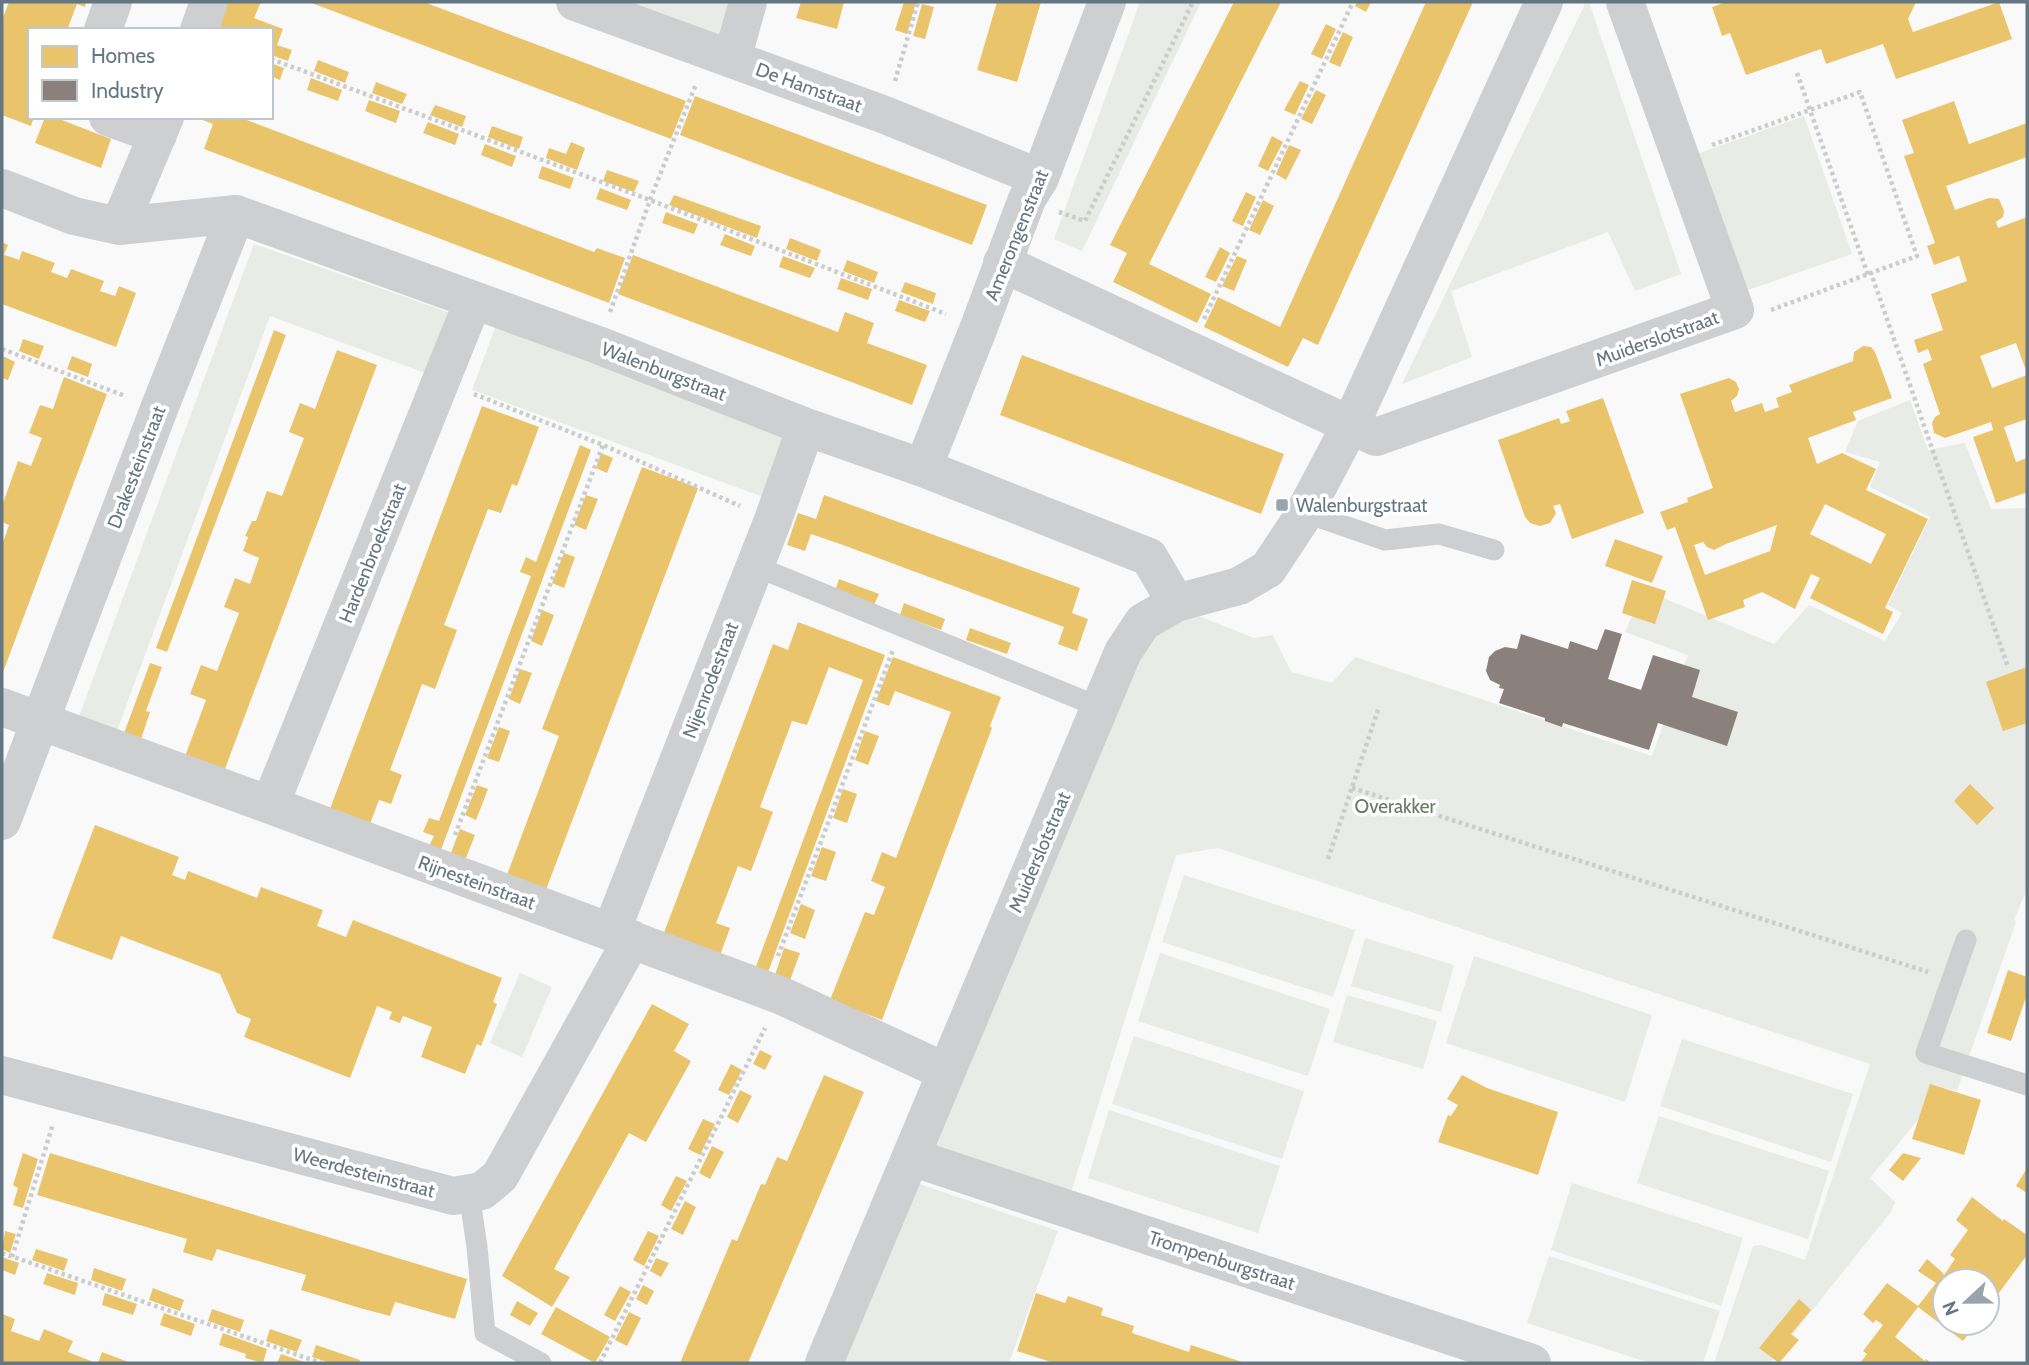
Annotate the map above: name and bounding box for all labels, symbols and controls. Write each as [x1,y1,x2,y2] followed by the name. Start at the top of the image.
[28,28,273,119] legend
[91,43,155,68] text: Homes
[753,58,866,118] street label: De Hamstraat
[91,78,164,103] text: Industry
[980,166,1053,304] street label: Amerongenstraat
[1593,305,1722,371] street label: Muiderslotstraat
[598,337,730,406] street label: Walenburgstraat
[102,402,171,532] street label: Drakesteinstraat
[334,479,411,626] street label: Hardenbroekstraat
[1296,494,1428,517] place label: Walenburgstraat
[1274,497,1290,513] marker: Walenburgstraat
[678,618,743,742] street label: Nijenrodestraat
[1004,788,1075,916] street label: Muiderslotstraat
[1355,795,1435,818] park label: Overakker
[415,851,539,914] street label: Rijnesteinstraat
[290,1142,438,1203] street label: Weerdesteinstraat
[1146,1226,1299,1295] street label: Trompenburgstraat
[1931,1267,2001,1337] north arrow
[1938,1298,1964,1319] text: N

